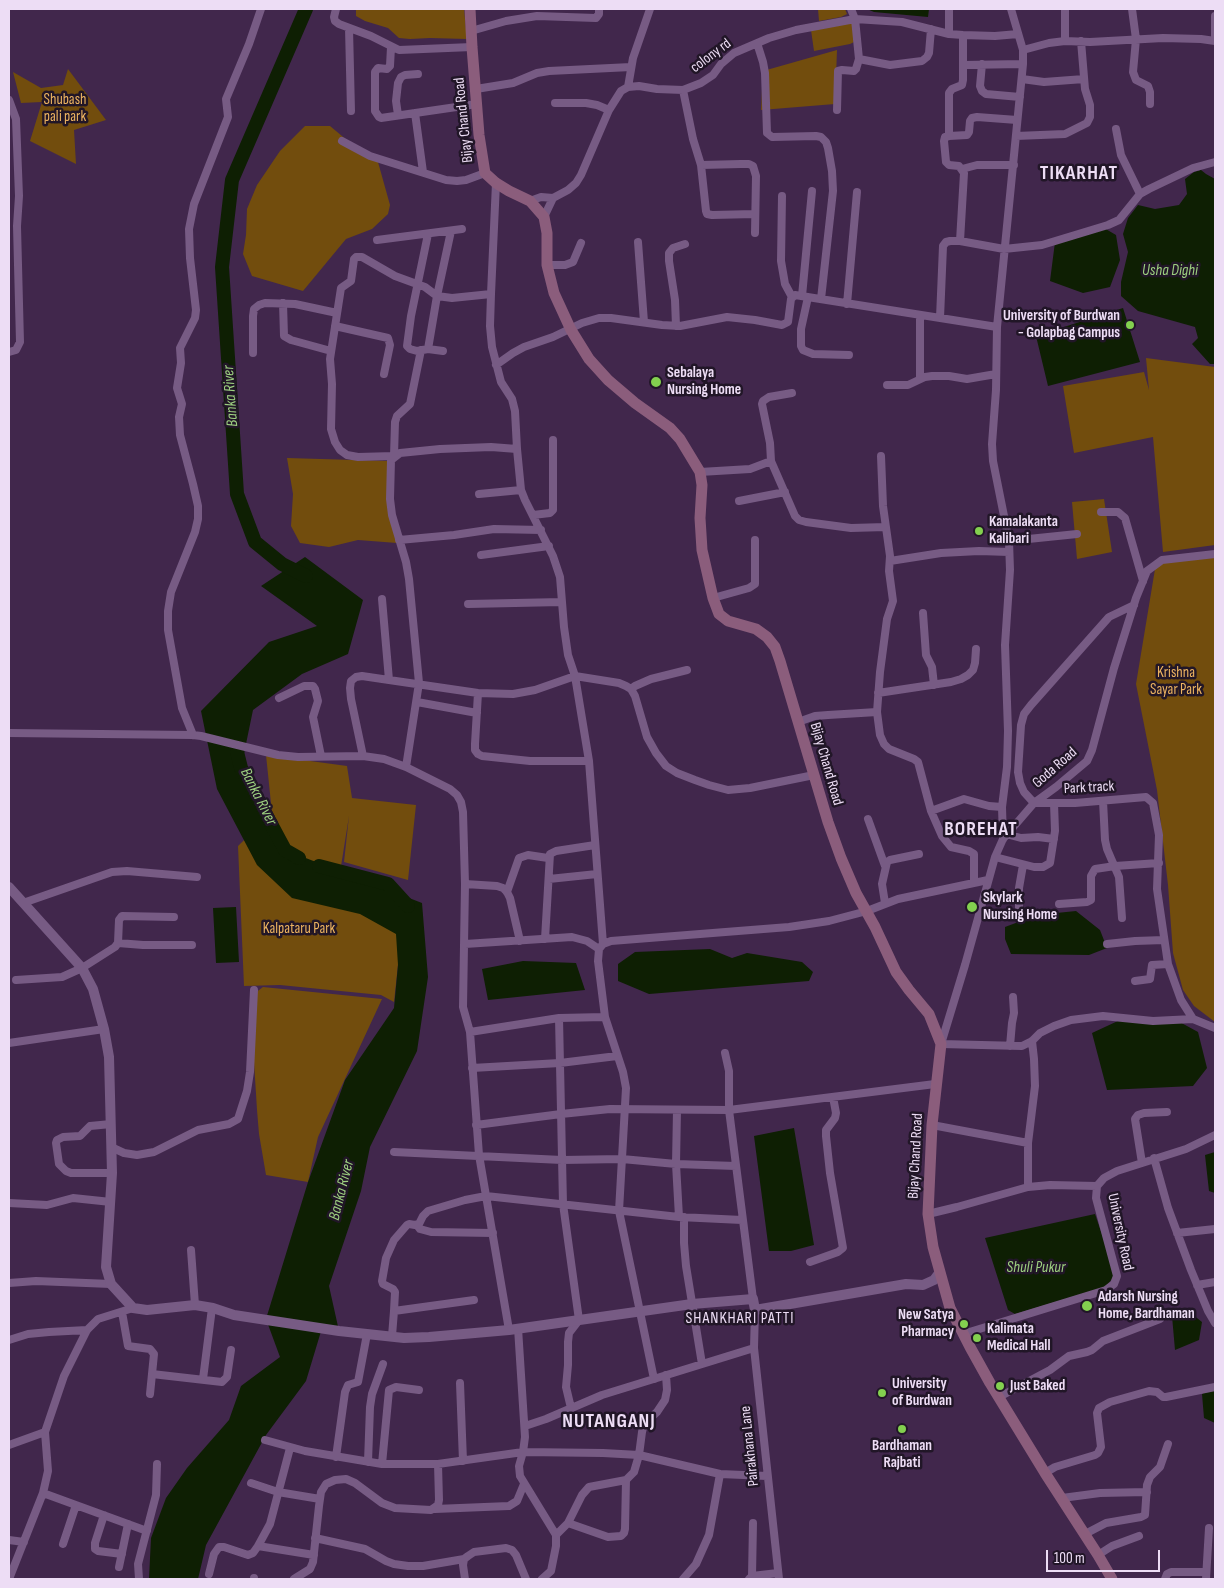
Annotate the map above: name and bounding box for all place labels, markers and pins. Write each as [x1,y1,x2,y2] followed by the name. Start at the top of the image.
[1003,307,1120,342] place label: University of Burdwan - Golapbag Campus
[1124,319,1136,331] marker: University of Burdwan - Golapbag Campus
[667,364,741,399] place label: Sebalaya Nursing Home
[649,375,663,389] marker: Sebalaya Nursing Home
[989,513,1058,548] place label: Kamalakanta Kalibari
[973,525,985,537] marker: Kamalakanta Kalibari
[983,889,1057,924] place label: Skylark Nursing Home
[965,900,979,914] marker: Skylark Nursing Home
[1098,1288,1195,1323] place label: Adarsh Nursing Home, Bardhaman
[1080,1299,1094,1313] marker: Adarsh Nursing Home, Bardhaman
[898,1306,954,1341] place label: New Satya Pharmacy
[958,1318,970,1330] marker: New Satya Pharmacy
[987,1320,1050,1355] place label: Kalimata Medical Hall
[971,1332,983,1344] marker: Kalimata Medical Hall
[892,1375,952,1410] place label: University of Burdwan
[1010,1377,1065,1395] place label: Just Baked
[994,1380,1006,1392] marker: Just Baked
[876,1387,888,1399] marker: University of Burdwan
[896,1423,908,1435] marker: Bardhaman Rajbati
[872,1437,932,1472] place label: Bardhaman Rajbati

